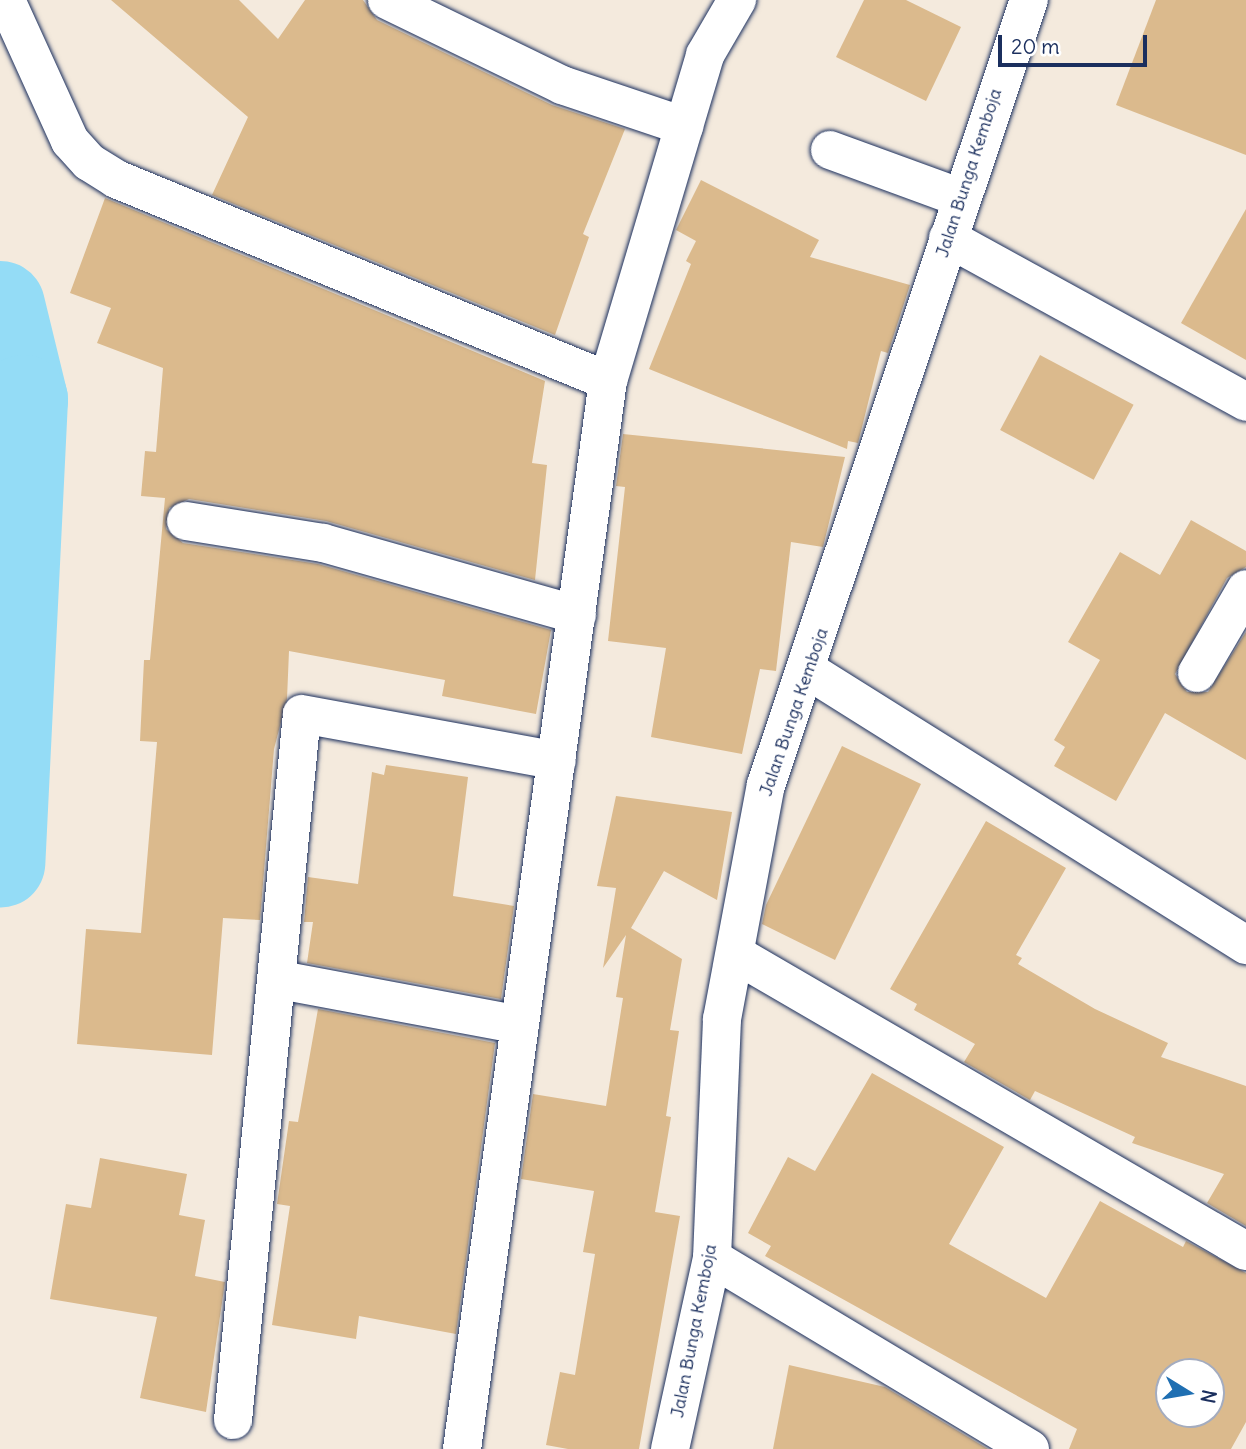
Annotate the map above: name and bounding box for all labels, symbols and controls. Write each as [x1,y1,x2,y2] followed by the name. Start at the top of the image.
[1001,21,1150,65] scale bar
[1011,33,1060,60] text: 20 m
[931,86,1007,260] street label: Jalan Bunga Kemboja
[755,625,833,799] street label: Jalan Bunga Kemboja
[667,1242,721,1420] street label: Jalan Bunga Kemboja
[1155,1358,1225,1428] north arrow
[1196,1388,1222,1405] text: N

